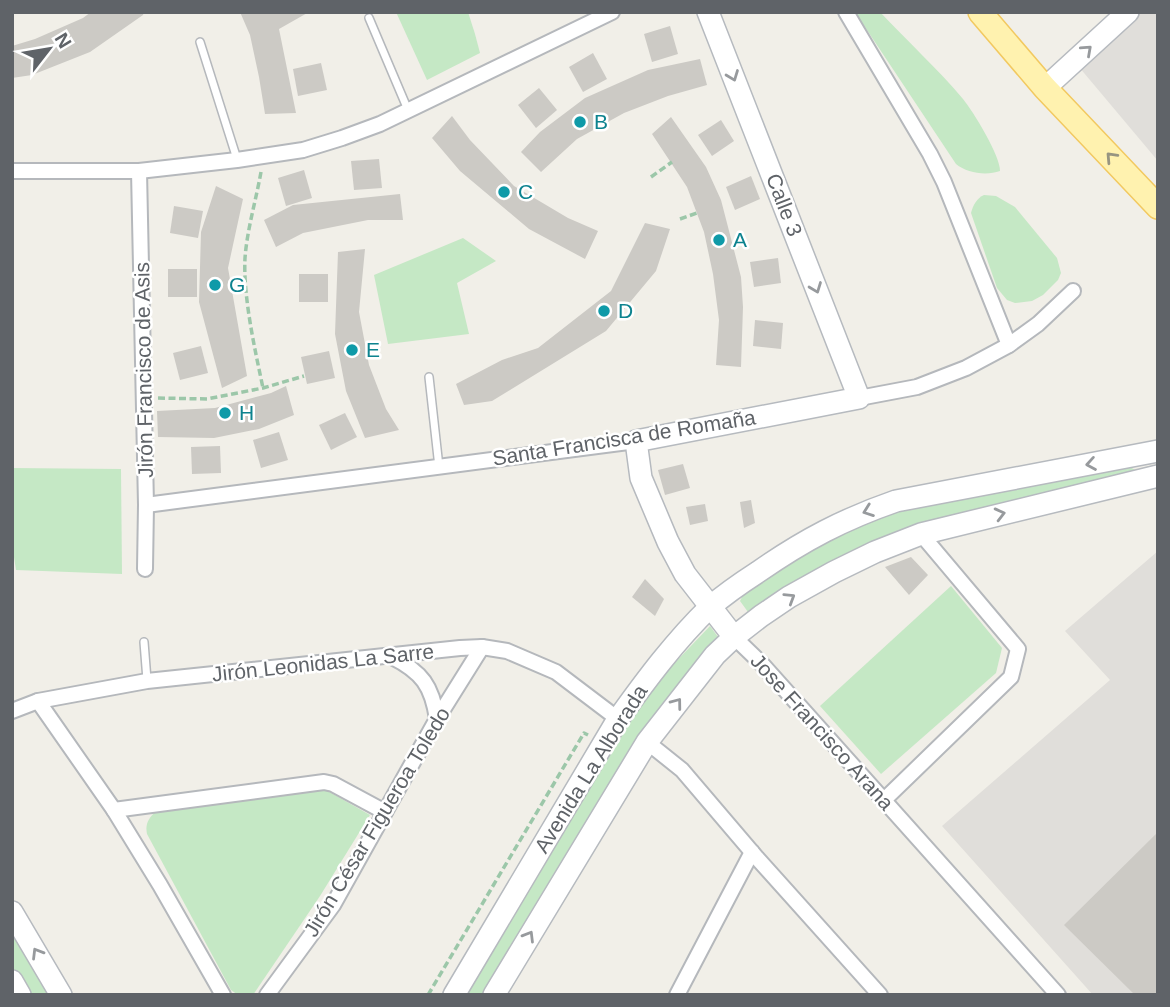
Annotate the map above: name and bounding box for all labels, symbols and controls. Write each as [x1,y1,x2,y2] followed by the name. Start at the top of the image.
[14,14,84,84] north arrow
[51,29,76,52] text: N
[1079,46,1092,58] one-way arrow
[724,69,738,81] one-way arrow
[594,110,608,133] place label: B
[572,114,588,130] marker: B
[1107,153,1120,166] one-way arrow
[762,170,807,239] street label: Calle 3
[518,180,533,203] place label: C
[496,184,512,200] marker: C
[733,228,747,251] place label: A
[711,232,727,248] marker: A
[130,262,157,478] street label: Jirón Francisco de Asis
[229,273,245,296] place label: G
[207,277,223,293] marker: G
[808,281,822,293] one-way arrow
[618,299,633,322] place label: D
[596,303,612,319] marker: D
[366,338,380,361] place label: E
[344,342,360,358] marker: E
[239,401,254,424] place label: H
[217,405,233,421] marker: H
[491,405,757,470] street label: Santa Francisca de Romaña
[1085,456,1097,471] one-way arrow
[863,502,875,516] one-way arrow
[994,508,1006,522] one-way arrow
[782,593,795,606] one-way arrow
[211,639,435,686] street label: Jirón Leonidas La Sarre
[746,649,899,815] street label: Jose Francisco Arana
[530,680,652,857] street label: Avenida La Alborada
[668,698,681,711] one-way arrow
[299,703,454,941] street label: Jirón César Figueroa Toledo
[521,931,534,944] one-way arrow
[33,947,46,960] one-way arrow

